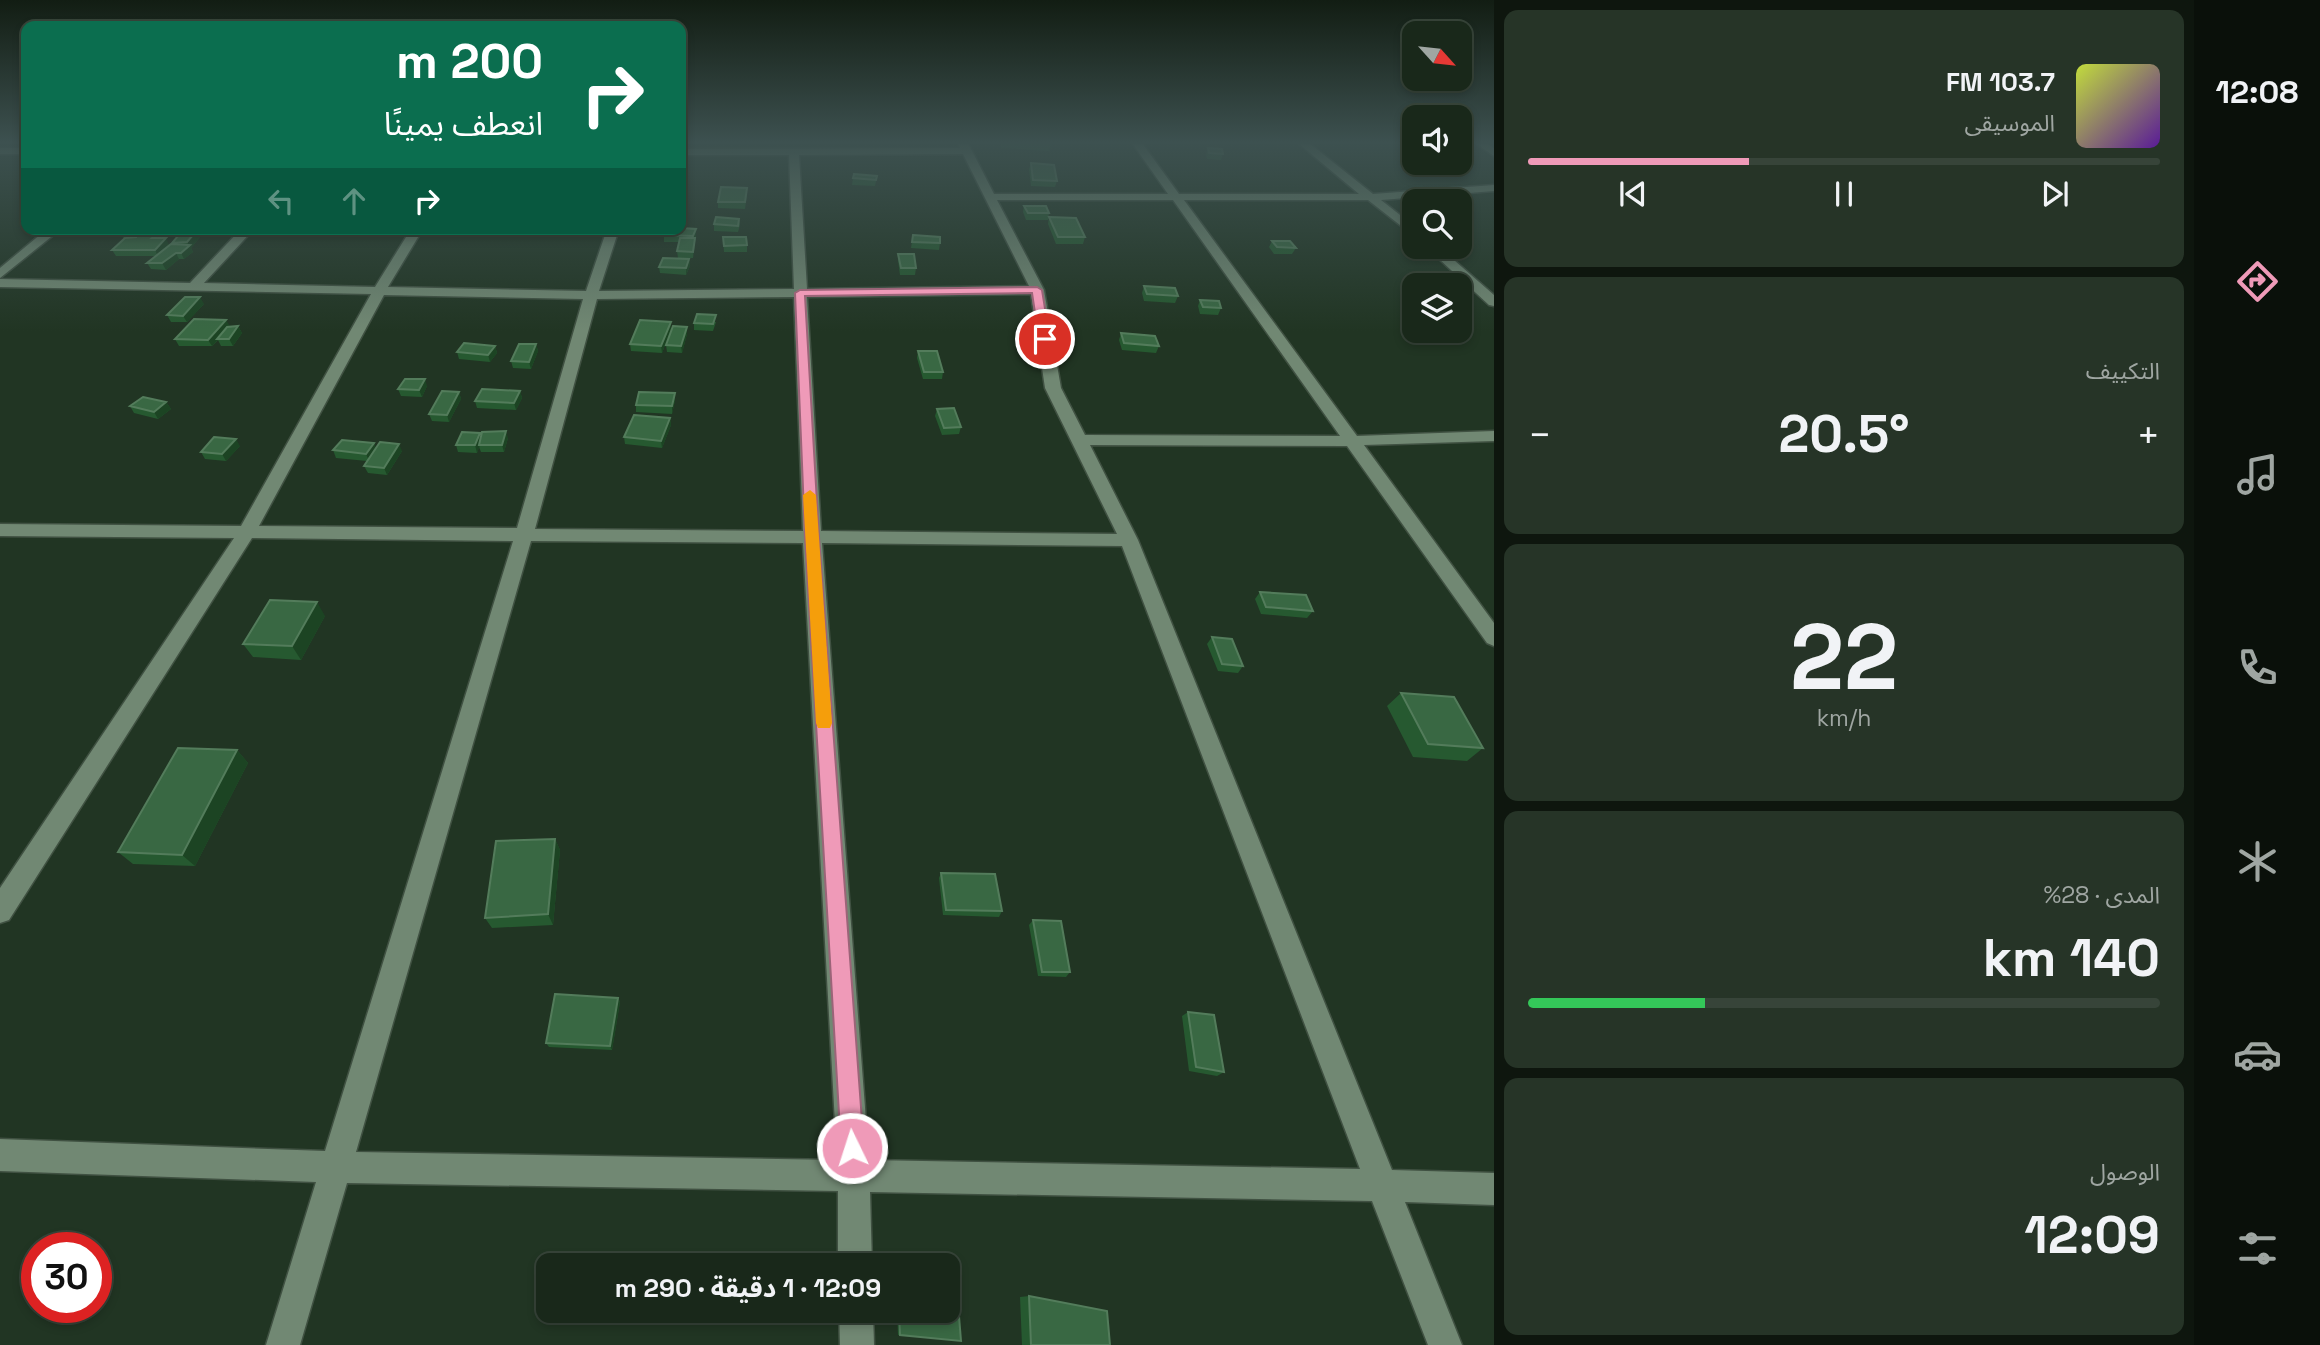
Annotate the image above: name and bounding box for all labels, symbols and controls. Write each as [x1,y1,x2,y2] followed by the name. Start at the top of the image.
[1402,21,1472,91] north arrow
[1402,21,1472,343] map controls
[396,30,543,92] text: 200 m
[567,49,658,140] icon: right
[1946,65,2055,99] text: 103.7 FM
[2216,72,2298,112] text: 12:08
[384,104,543,144] text: انعطف يمينًا
[1402,105,1472,175] button: sound
[1964,108,2055,138] text: الموسيقى
[1614,175,1652,213] icon: previous
[1825,175,1863,213] icon: pause
[2036,175,2074,213] icon: next
[262,182,300,220] icon: left
[335,182,373,220] icon: ahead
[408,182,446,220] icon: right
[1402,189,1472,259] button: search
[2233,257,2282,306] icon: directions
[1402,273,1472,343] button: layers
[1015,309,1075,369] pin
[1026,320,1064,358] icon: arrive
[2086,356,2160,386] text: التكييف
[1778,401,1910,467] text: 20.5°
[1528,411,1552,459] text: −
[2136,411,2160,459] text: +
[2233,450,2282,499] icon: music
[1790,599,1898,716] text: 22
[2233,643,2282,692] icon: phone
[1817,703,1871,733] text: km/h
[2233,837,2282,886] icon: climate
[2043,880,2160,910] text: المدى · 28%
[1983,925,2160,991] text: 140 km
[2233,1030,2282,1079] icon: car
[815,1111,889,1185] position arrow
[2090,1157,2160,1187] text: الوصول
[2024,1202,2160,1268] text: 12:09
[2233,1224,2282,1273] icon: filters
[21,1232,112,1323] speed limit sign: 30
[615,1271,881,1305] text: 12:09 · 1 دقيقة · 290 m

